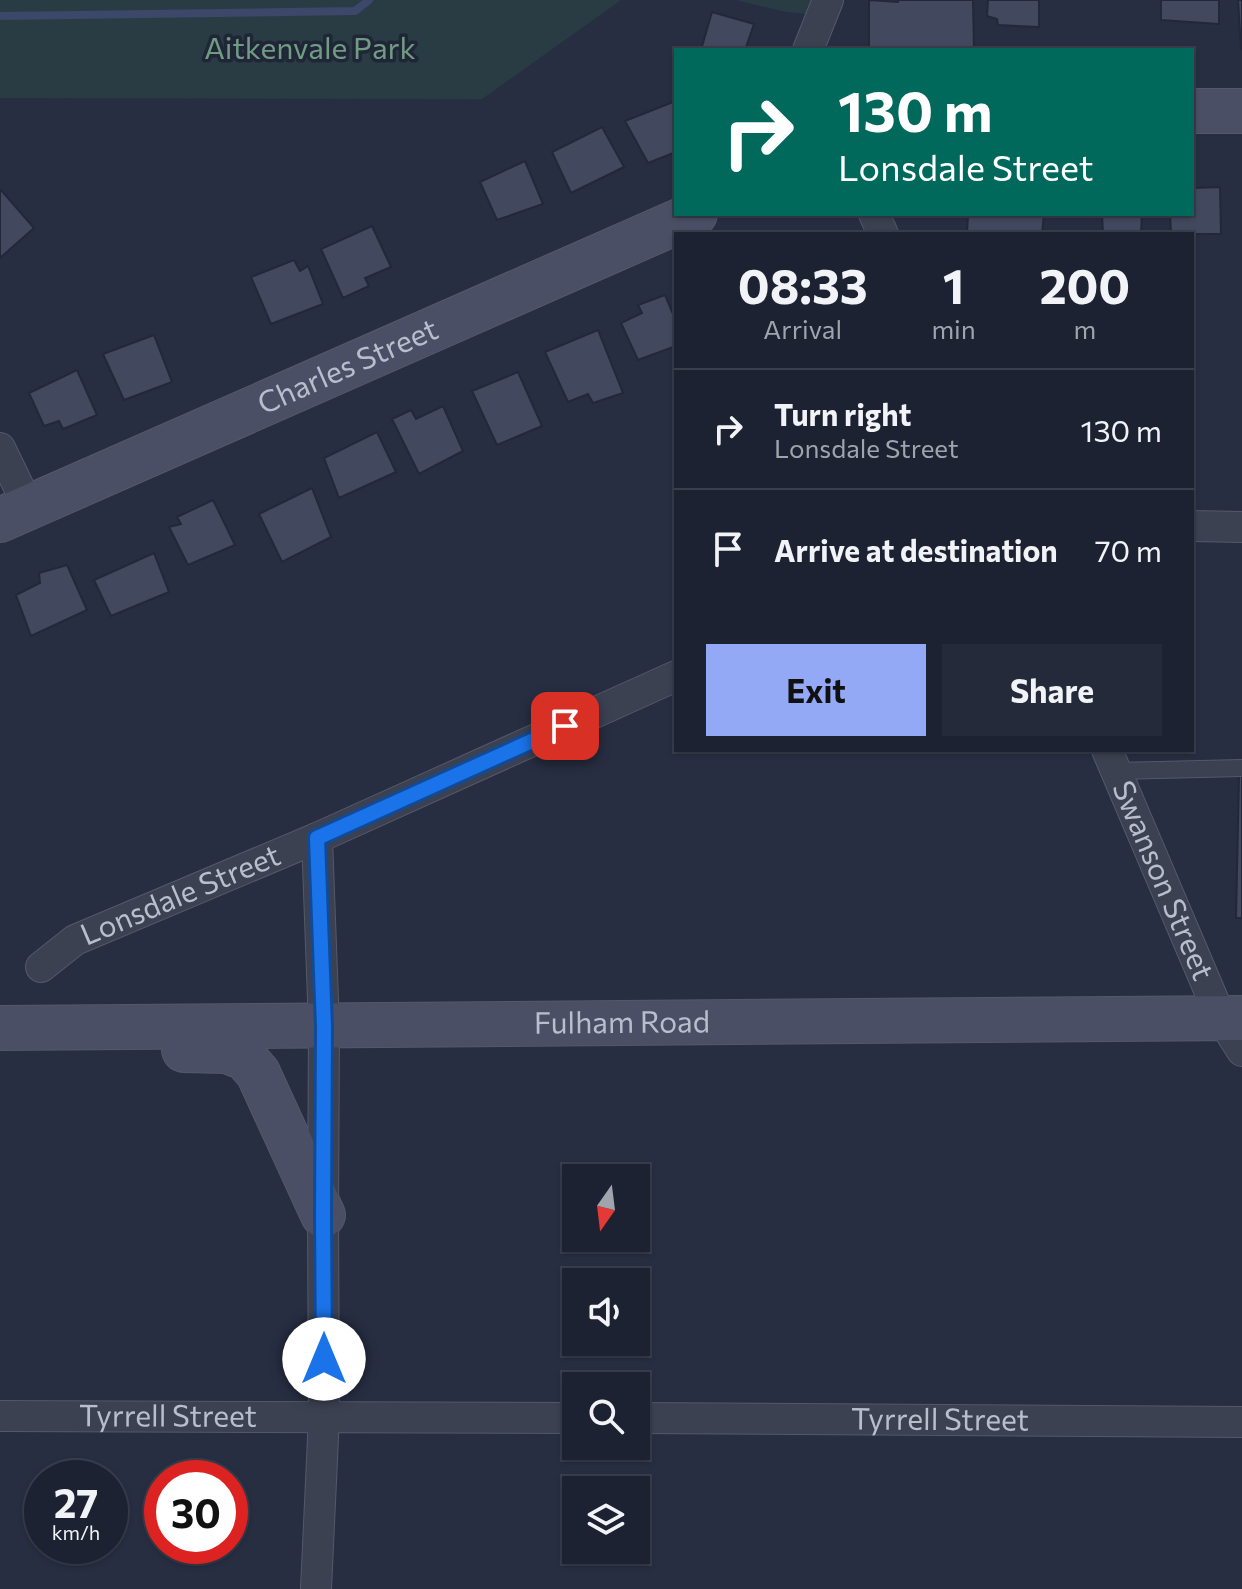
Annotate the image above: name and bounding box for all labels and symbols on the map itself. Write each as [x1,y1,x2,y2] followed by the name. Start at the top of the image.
[204,28,416,65] park label: Aitkenvale Park
[251,309,443,420] street label: Charles Street
[531,692,599,760] pin
[1106,774,1224,985] street label: Swanson Street
[74,835,285,952] street label: Lonsdale Street
[534,1001,710,1040] street label: Fulham Road
[562,1164,650,1252] north arrow
[282,1317,366,1401] position arrow
[79,1395,257,1433] street label: Tyrrell Street
[851,1398,1029,1437] street label: Tyrrell Street
[144,1460,248,1564] speed limit sign: 30

